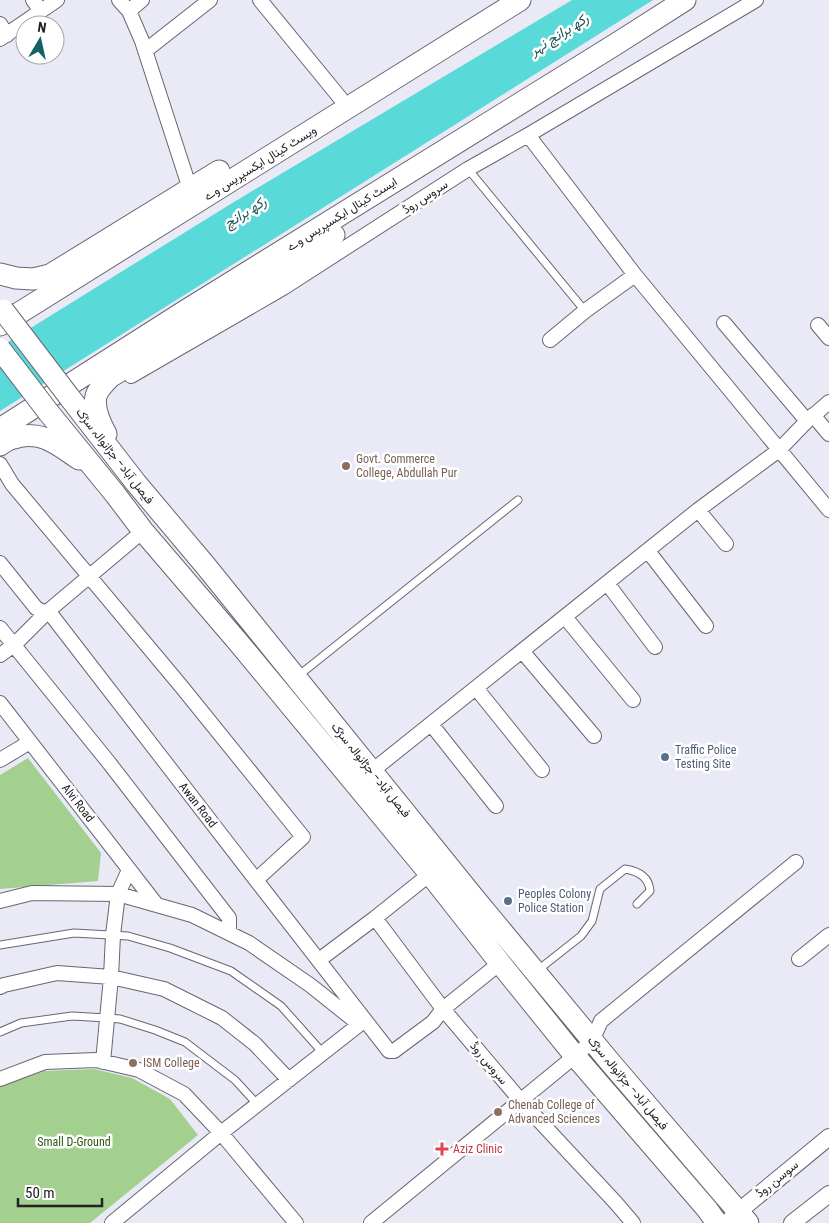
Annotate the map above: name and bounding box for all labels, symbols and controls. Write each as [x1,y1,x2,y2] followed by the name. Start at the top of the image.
[526,10,592,60] water label: رکھ برانچ نہر
[15,15,65,65] north arrow
[37,19,48,36] text: N
[201,123,319,204] street label: ویسٹ کینال ایکسپریس وے
[284,174,400,255] street label: ایسٹ کینال ایکسپریس وے
[400,177,451,218] street label: سروس روڈ
[221,193,270,233] water label: رکھ برانچ
[72,405,157,507] street label: فیصل آباد– جڑانوالہ سڑک
[356,452,457,480] place label: Govt. Commerce College, Abdullah Pur
[340,460,352,472] marker: Govt. Commerce College, Abdullah Pur
[328,720,414,821] street label: فیصل آباد– جڑانوالہ سڑک
[675,743,737,771] place label: Traffic Police Testing Site
[659,751,671,763] marker: Traffic Police Testing Site
[176,780,220,830] street label: Awan Road
[59,781,97,825] street label: Alvi Road
[518,887,591,915] place label: Peoples Colony Police Station
[502,895,514,907] marker: Peoples Colony Police Station
[584,1033,671,1133] street label: فیصل آباد– جڑانوالہ سڑک
[466,1039,511,1088] street label: سروس روڈ
[143,1056,200,1070] place label: ISM College
[127,1057,139,1069] marker: ISM College
[508,1098,600,1126] place label: Chenab College of Advanced Sciences
[492,1106,504,1118] marker: Chenab College of Advanced Sciences
[37,1135,111,1149] park label: Small D-Ground
[435,1142,449,1156] marker: Aziz Clinic
[453,1142,503,1156] place label: Aziz Clinic
[753,1158,802,1201] street label: سوسن روڈ
[18,1176,101,1208] scale bar
[25,1184,55,1202] text: 50 m

